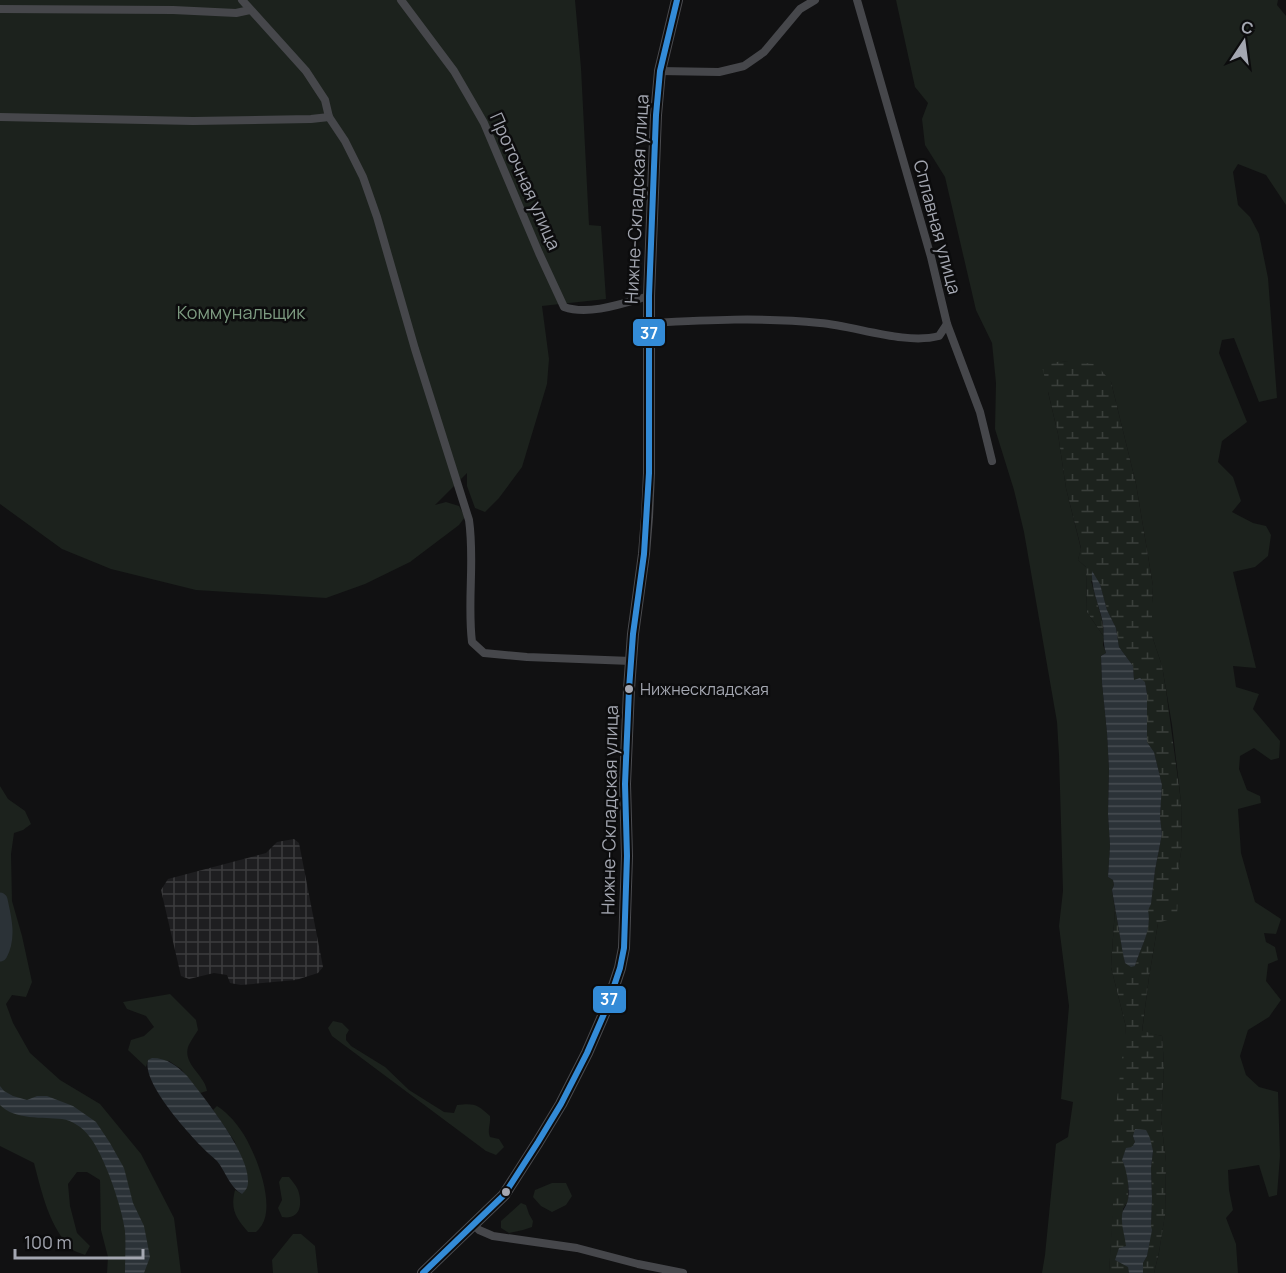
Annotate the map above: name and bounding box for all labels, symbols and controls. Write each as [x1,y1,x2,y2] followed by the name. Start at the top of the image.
[1214,12,1274,72] north arrow
[1239,15,1256,39] text: С
[619,94,653,304] street label: Нижне-Складская улица
[485,109,567,253] street label: Проточная улица
[909,157,967,297] street label: Сплавная улица
[177,300,306,324] park label: Коммунальщик
[632,318,666,347] line badge: 37
[640,322,658,344] text: 37
[640,678,769,700] place label: Нижнескладская
[623,683,635,695] marker: Нижнескладская
[595,705,623,915] street label: Нижне-Складская улица
[592,985,627,1014] line badge: 37
[600,988,618,1010] text: 37
[500,1186,512,1198] unlabelled marker
[15,1222,142,1260] scale bar
[24,1230,72,1254] text: 100 m

